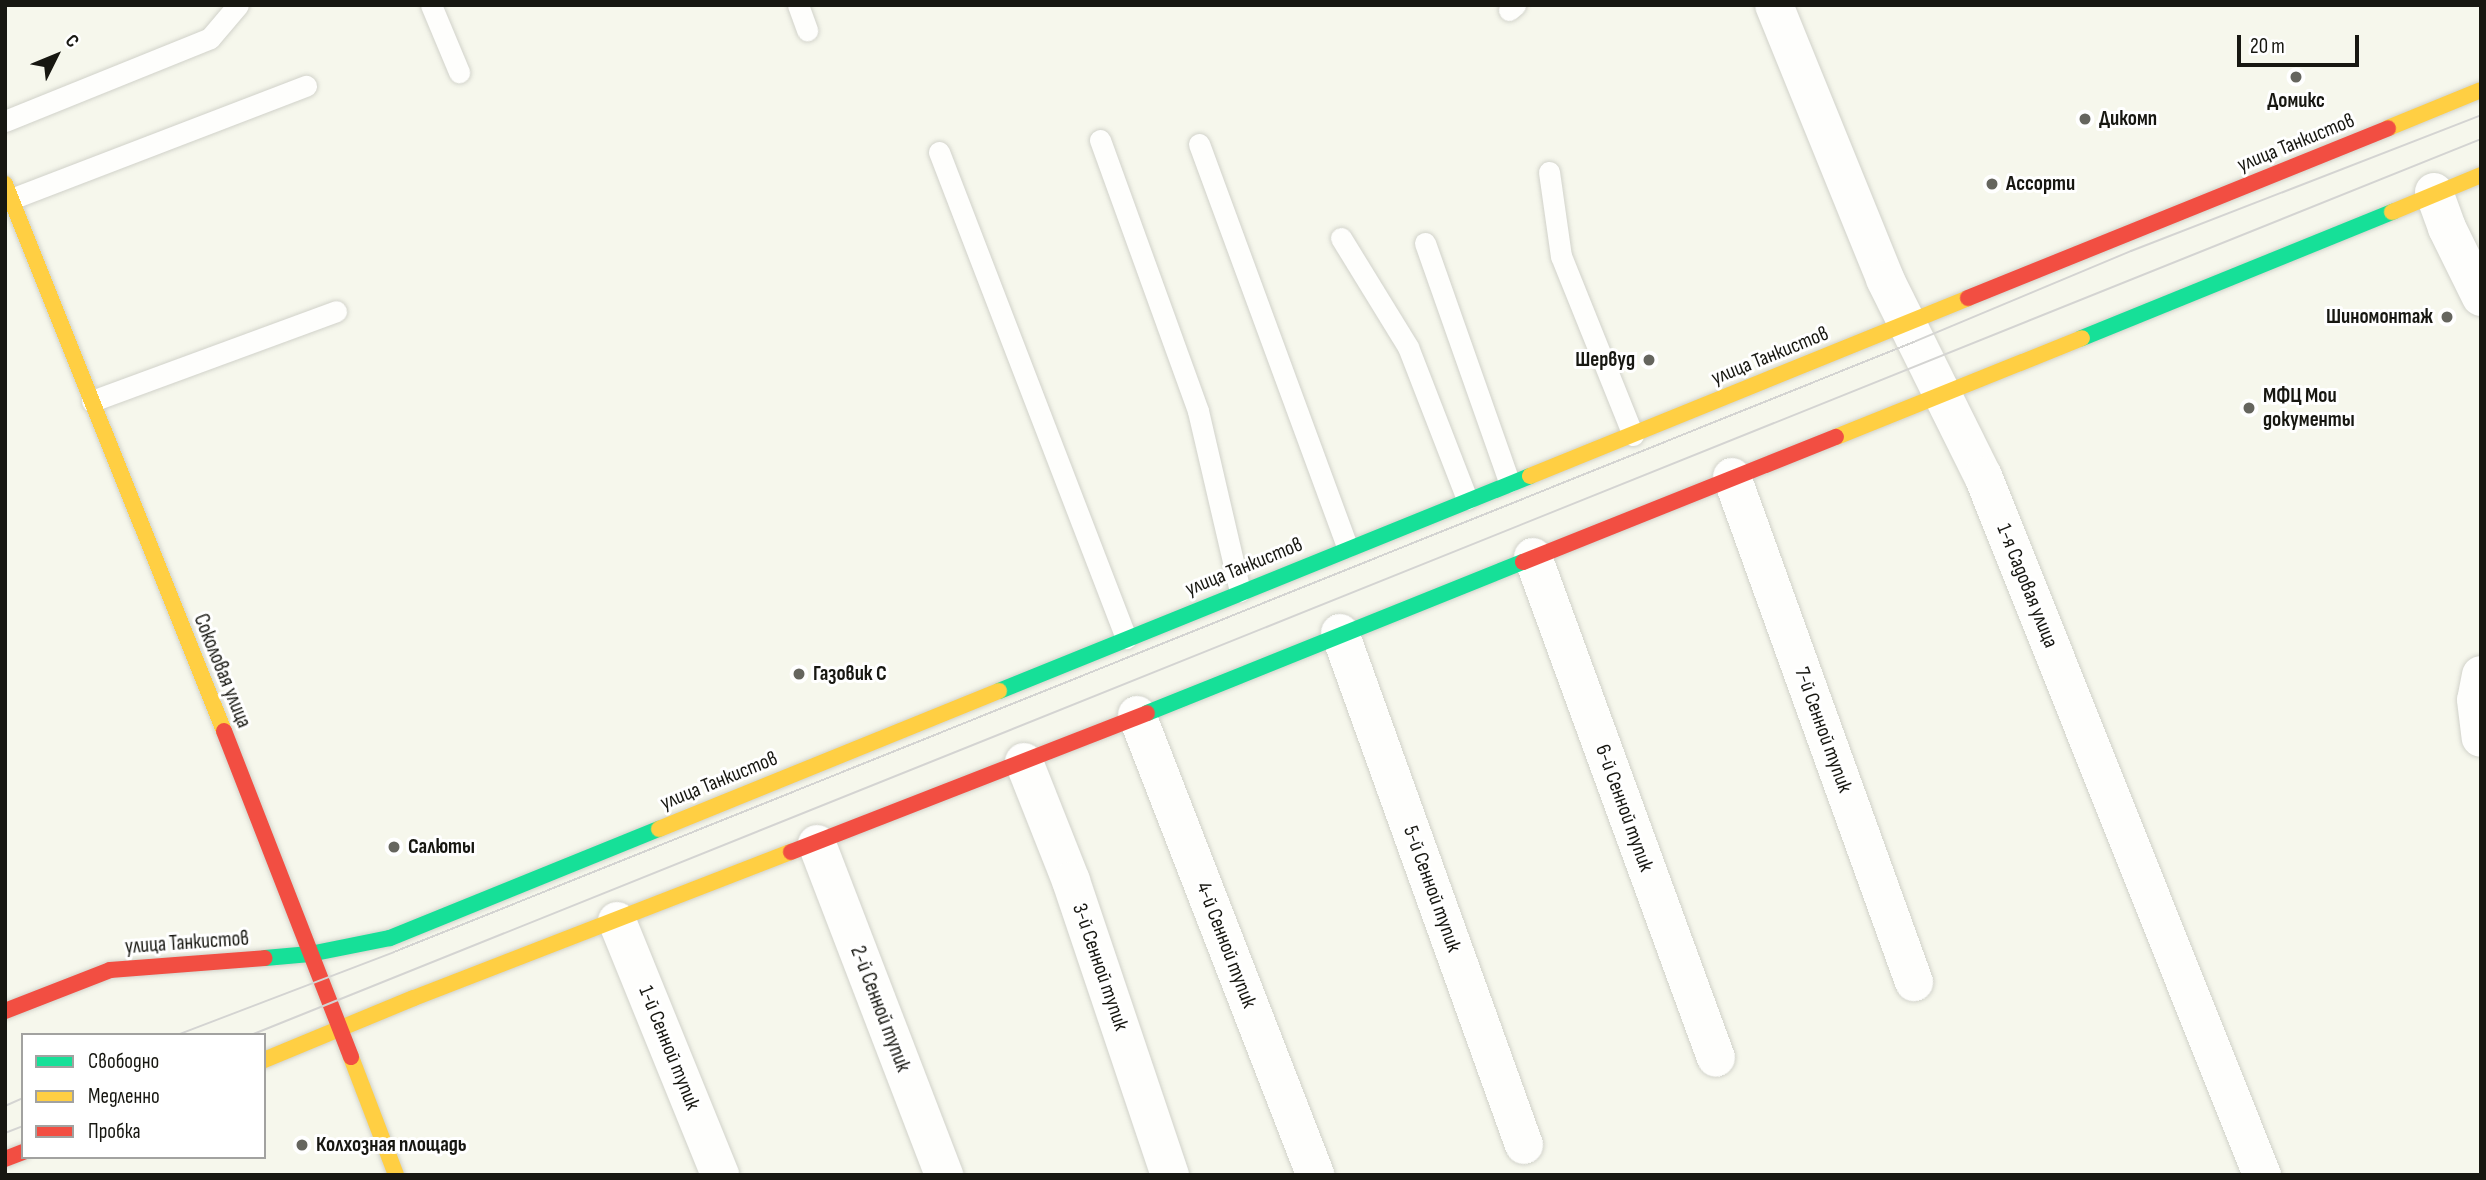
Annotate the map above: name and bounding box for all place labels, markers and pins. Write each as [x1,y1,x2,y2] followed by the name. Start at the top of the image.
[2288,69,2304,85] marker: Домикс
[2267,88,2325,114] place label: Домикс
[2099,106,2157,132] place label: Дикомп
[2077,111,2093,127] marker: Дикомп
[2006,171,2075,197] place label: Ассорти
[1984,176,2000,192] marker: Ассорти
[2326,304,2433,330] place label: Шиномонтаж
[2439,309,2455,325] marker: Шиномонтаж
[1575,347,1635,373] place label: Шервуд
[1641,352,1657,368] marker: Шервуд
[2263,383,2355,433] place label: МФЦ Мои документы
[2241,400,2257,416] marker: МФЦ Мои документы
[813,661,887,687] place label: Газовик С
[791,666,807,682] marker: Газовик С
[408,834,475,860] place label: Салюты
[386,839,402,855] marker: Салюты
[316,1132,467,1158] place label: Колхозная площадь
[294,1137,310,1153] marker: Колхозная площадь

